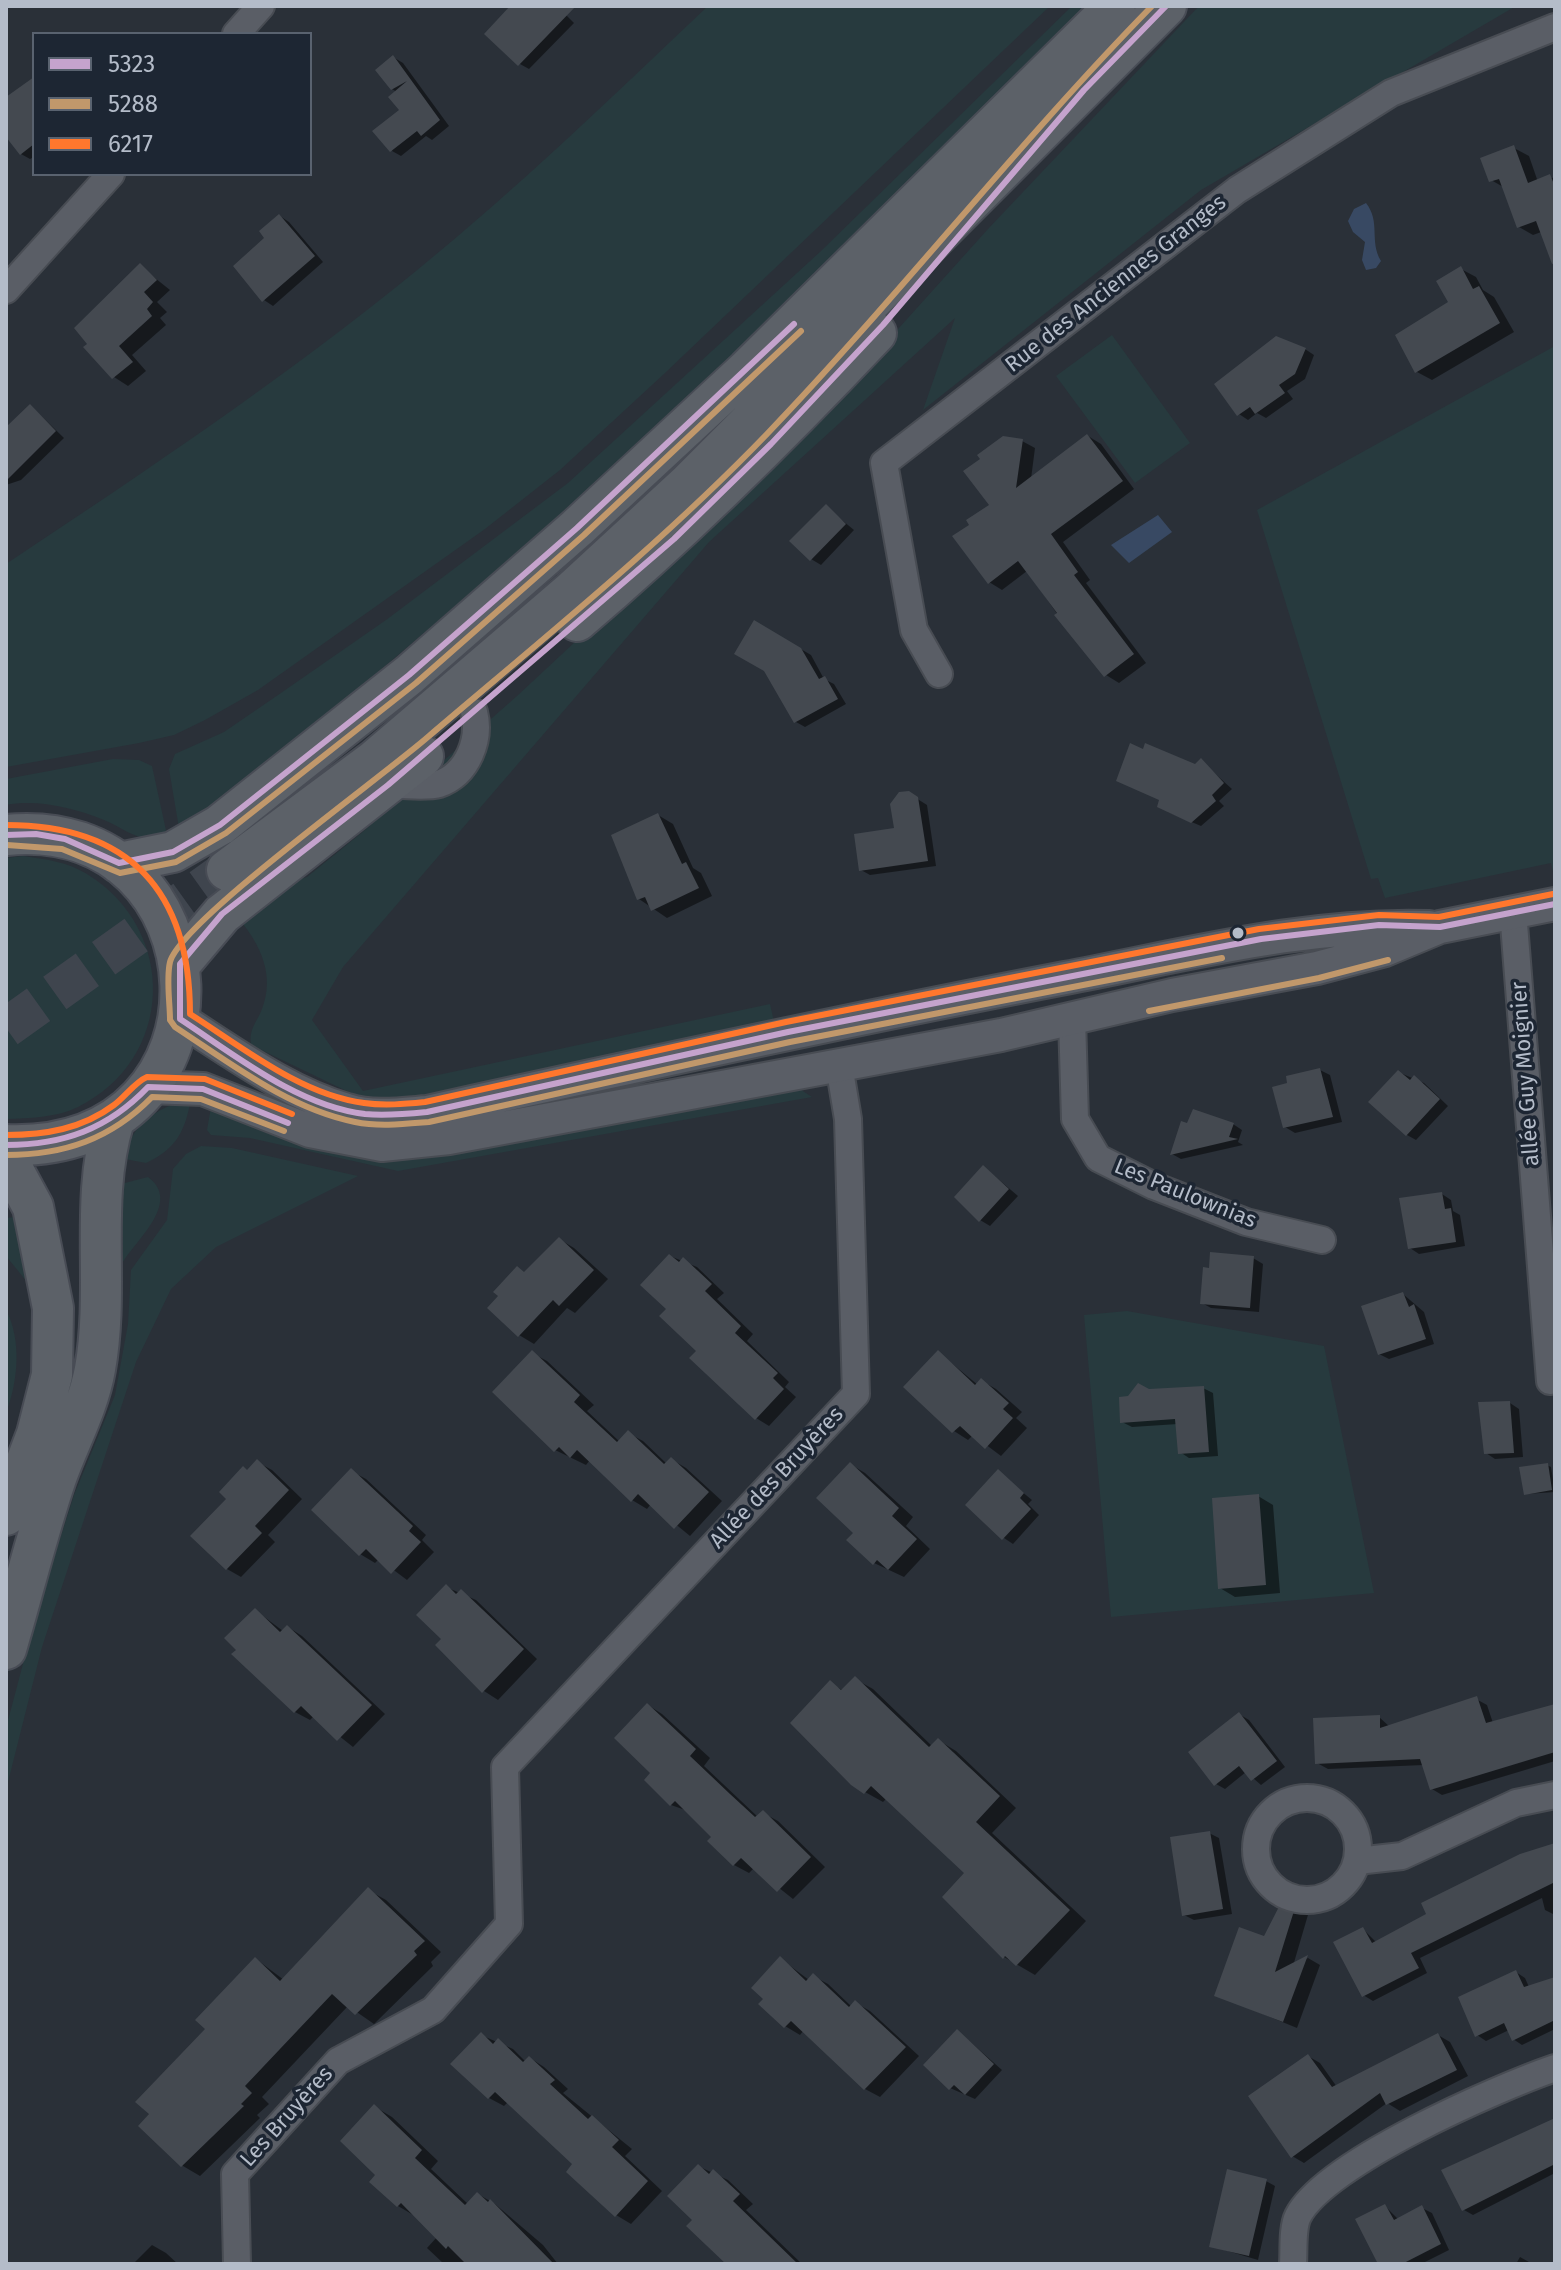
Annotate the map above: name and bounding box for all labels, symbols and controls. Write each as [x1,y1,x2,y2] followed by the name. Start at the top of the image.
[32,32,312,176] legend
[108,50,155,78] text: 5323
[108,90,158,118] text: 5288
[108,130,153,158] text: 6217
[1000,190,1232,378] street label: Rue des Anciennes Granges
[1230,925,1246,941] unlabelled marker
[1506,981,1546,1167] street label: allée Guy Moignier
[1110,1153,1260,1235] street label: Les Paulownias
[705,1402,849,1554] street label: Allée des Bruyères
[235,2061,339,2173] street label: Les Bruyères

